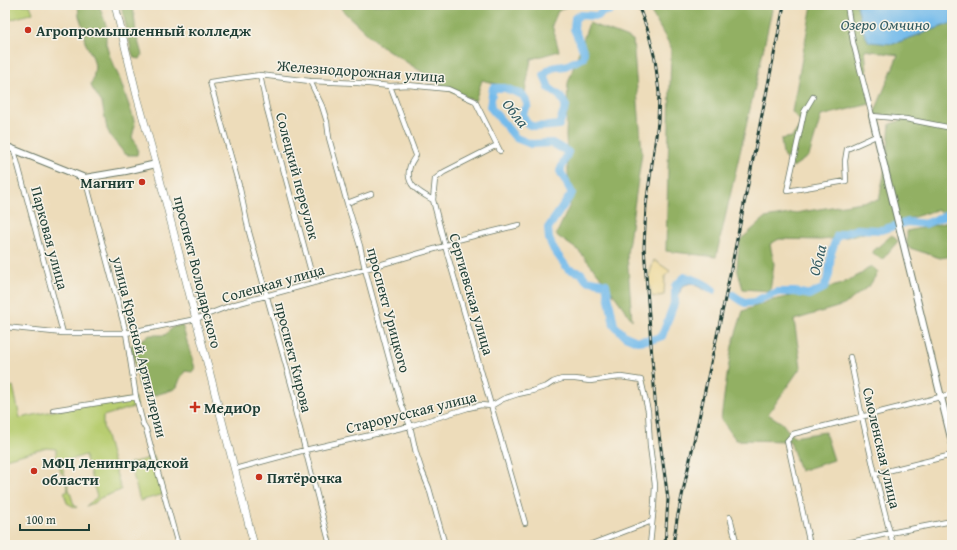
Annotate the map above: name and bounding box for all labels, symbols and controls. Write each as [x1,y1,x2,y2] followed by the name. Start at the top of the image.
[840,12,930,36] water label: Озеро Омчино
[36,20,251,41] place label: Агропромышленный колледж
[23,25,33,35] marker: Агропромышленный колледж
[275,55,447,87] street label: Железнодорожная улица
[497,93,535,133] water label: Обла
[271,110,325,242] street label: Солецкий переулок
[80,172,135,193] place label: Магнит
[137,177,147,187] marker: Магнит
[26,184,74,293] street label: Парковая улица
[169,194,227,351] street label: проспект Володарского
[445,231,500,358] street label: Сергиевская улица
[802,241,833,278] water label: Обла
[362,245,416,375] street label: проспект Урицкого
[107,253,173,440] street label: улица Красной Артиллерии
[219,258,328,308] street label: Солецкая улица
[270,300,318,415] street label: проспект Кирова
[344,385,479,438] street label: Старорусская улица
[858,385,906,511] street label: Смоленская улица
[204,397,261,418] place label: МедиОр
[189,401,201,413] marker: МедиОр
[42,452,189,490] place label: МФЦ Ленинградской области
[29,466,39,476] marker: МФЦ Ленинградской области
[267,467,343,488] place label: Пятёрочка
[254,472,264,482] marker: Пятёрочка
[20,506,89,532] scale bar
[26,511,56,528] text: 100 m

